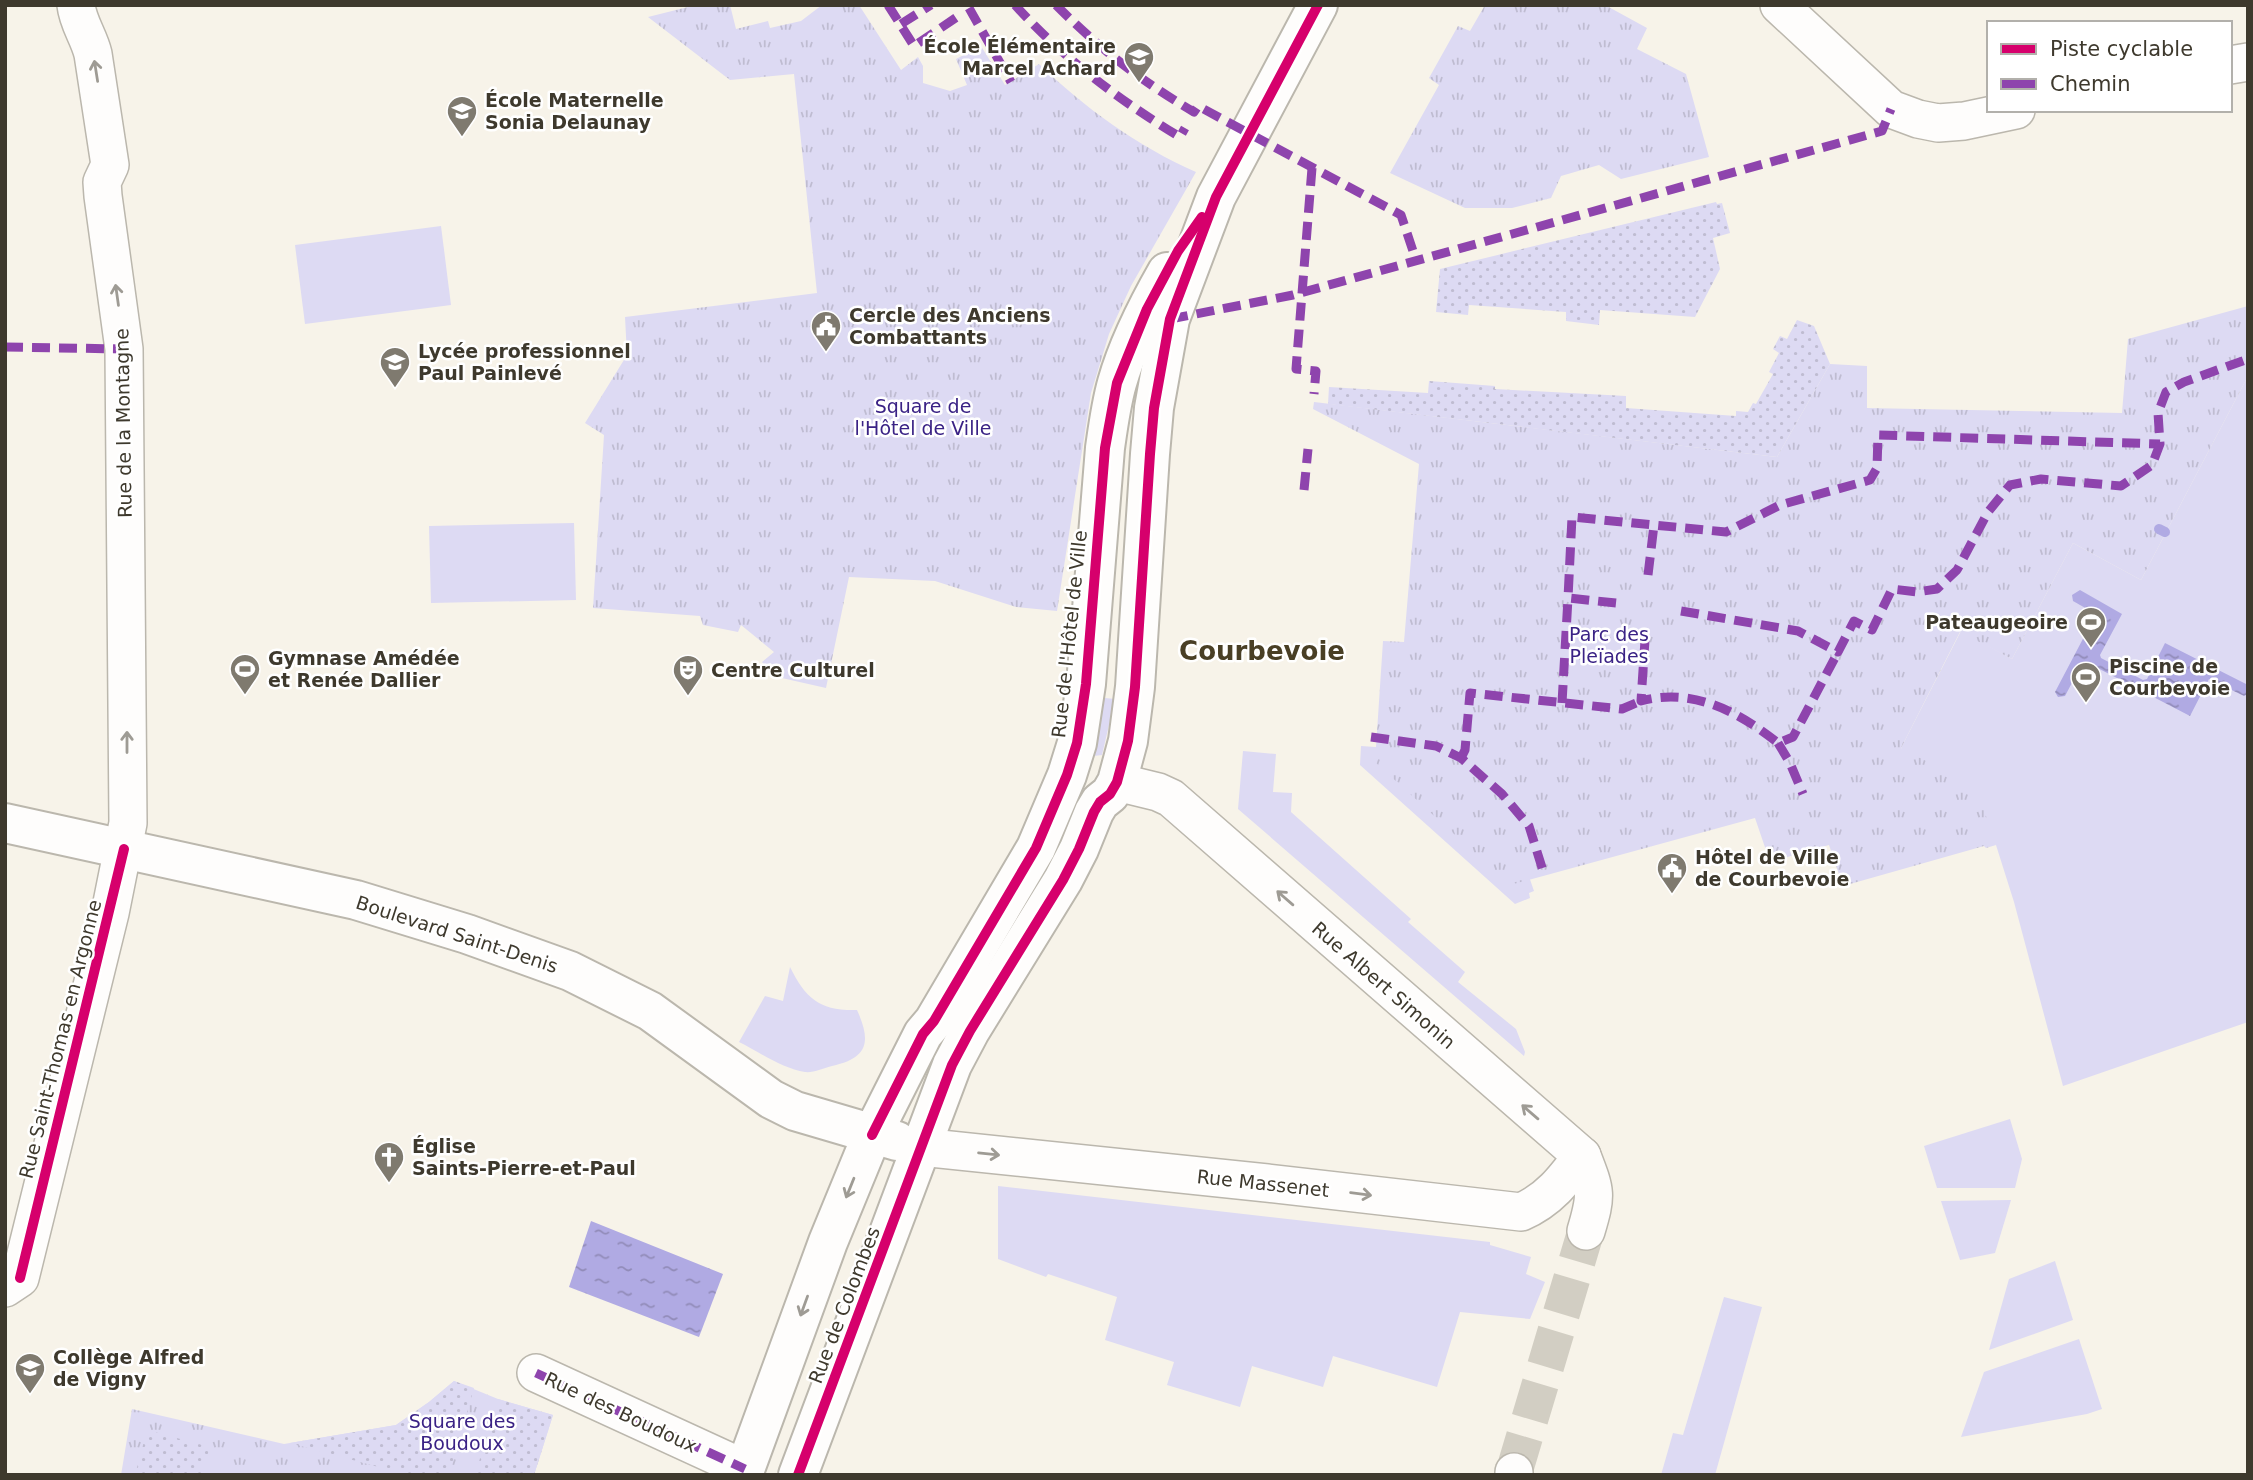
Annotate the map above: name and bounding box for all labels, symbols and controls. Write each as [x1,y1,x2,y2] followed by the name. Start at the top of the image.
[1987,21,2232,112] legend
[923,35,1116,79] place label: École Élémentaire Marcel Achard
[2050,37,2193,61] text: Piste cyclable
[1122,40,1156,84] school or university icon: École Élémentaire Marcel Achard
[89,60,102,83] one-way arrow
[2050,72,2131,96] text: Chemin
[485,89,664,133] place label: École Maternelle Sonia Delaunay
[445,94,479,138] school or university icon: École Maternelle Sonia Delaunay
[110,284,123,306] one-way arrow
[849,304,1051,348] place label: Cercle des Anciens Combattants
[809,309,843,353] public building icon: Cercle des Anciens Combattants
[110,328,136,518] street label: Rue de la Montagne
[418,340,631,384] place label: Lycée professionnel Paul Painlevé
[378,345,412,389] school or university icon: Lycée professionnel Paul Painlevé
[855,395,991,439] park label: Square de l'Hôtel de Ville
[1047,529,1091,739] street label: Rue de l'Hôtel de Ville
[2074,605,2108,649] sports icon: Pateaugeoire
[1925,611,2068,633] place label: Pateaugeoire
[1569,623,1649,667] park label: Parc des Pleïades
[1179,636,1345,666] district label: Courbevoie
[268,647,460,691] place label: Gymnase Amédée et Renée Dallier
[228,652,262,696] sports icon: Gymnase Amédée et Renée Dallier
[671,653,705,697] theatre icon: Centre Culturel
[2109,655,2230,699] place label: Piscine de Courbevoie
[711,659,875,681] place label: Centre Culturel
[2069,660,2103,704] sports icon: Piscine de Courbevoie
[120,731,134,754] one-way arrow
[1695,846,1849,890] place label: Hôtel de Ville de Courbevoie
[1655,851,1689,895] public building icon: Hôtel de Ville de Courbevoie
[1276,890,1294,906] one-way arrow
[353,891,561,977] street label: Boulevard Saint-Denis
[15,897,105,1181] street label: Rue Saint-Thomas en Argonne
[1308,917,1460,1053] street label: Rue Albert Simonin
[1521,1104,1539,1120] one-way arrow
[412,1135,636,1179] place label: Église Saints-Pierre-et-Paul
[372,1140,406,1184] church icon: Église Saints-Pierre-et-Paul
[977,1148,1000,1161] one-way arrow
[1196,1165,1330,1201] street label: Rue Massenet
[842,1177,855,1199] one-way arrow
[1350,1187,1372,1200] one-way arrow
[804,1224,884,1386] street label: Rue de Colombes
[797,1295,810,1317] one-way arrow
[53,1346,204,1390] place label: Collège Alfred de Vigny
[13,1351,47,1395] school or university icon: Collège Alfred de Vigny
[541,1367,701,1457] street label: Rue des Boudoux
[409,1410,515,1454] park label: Square des Boudoux

